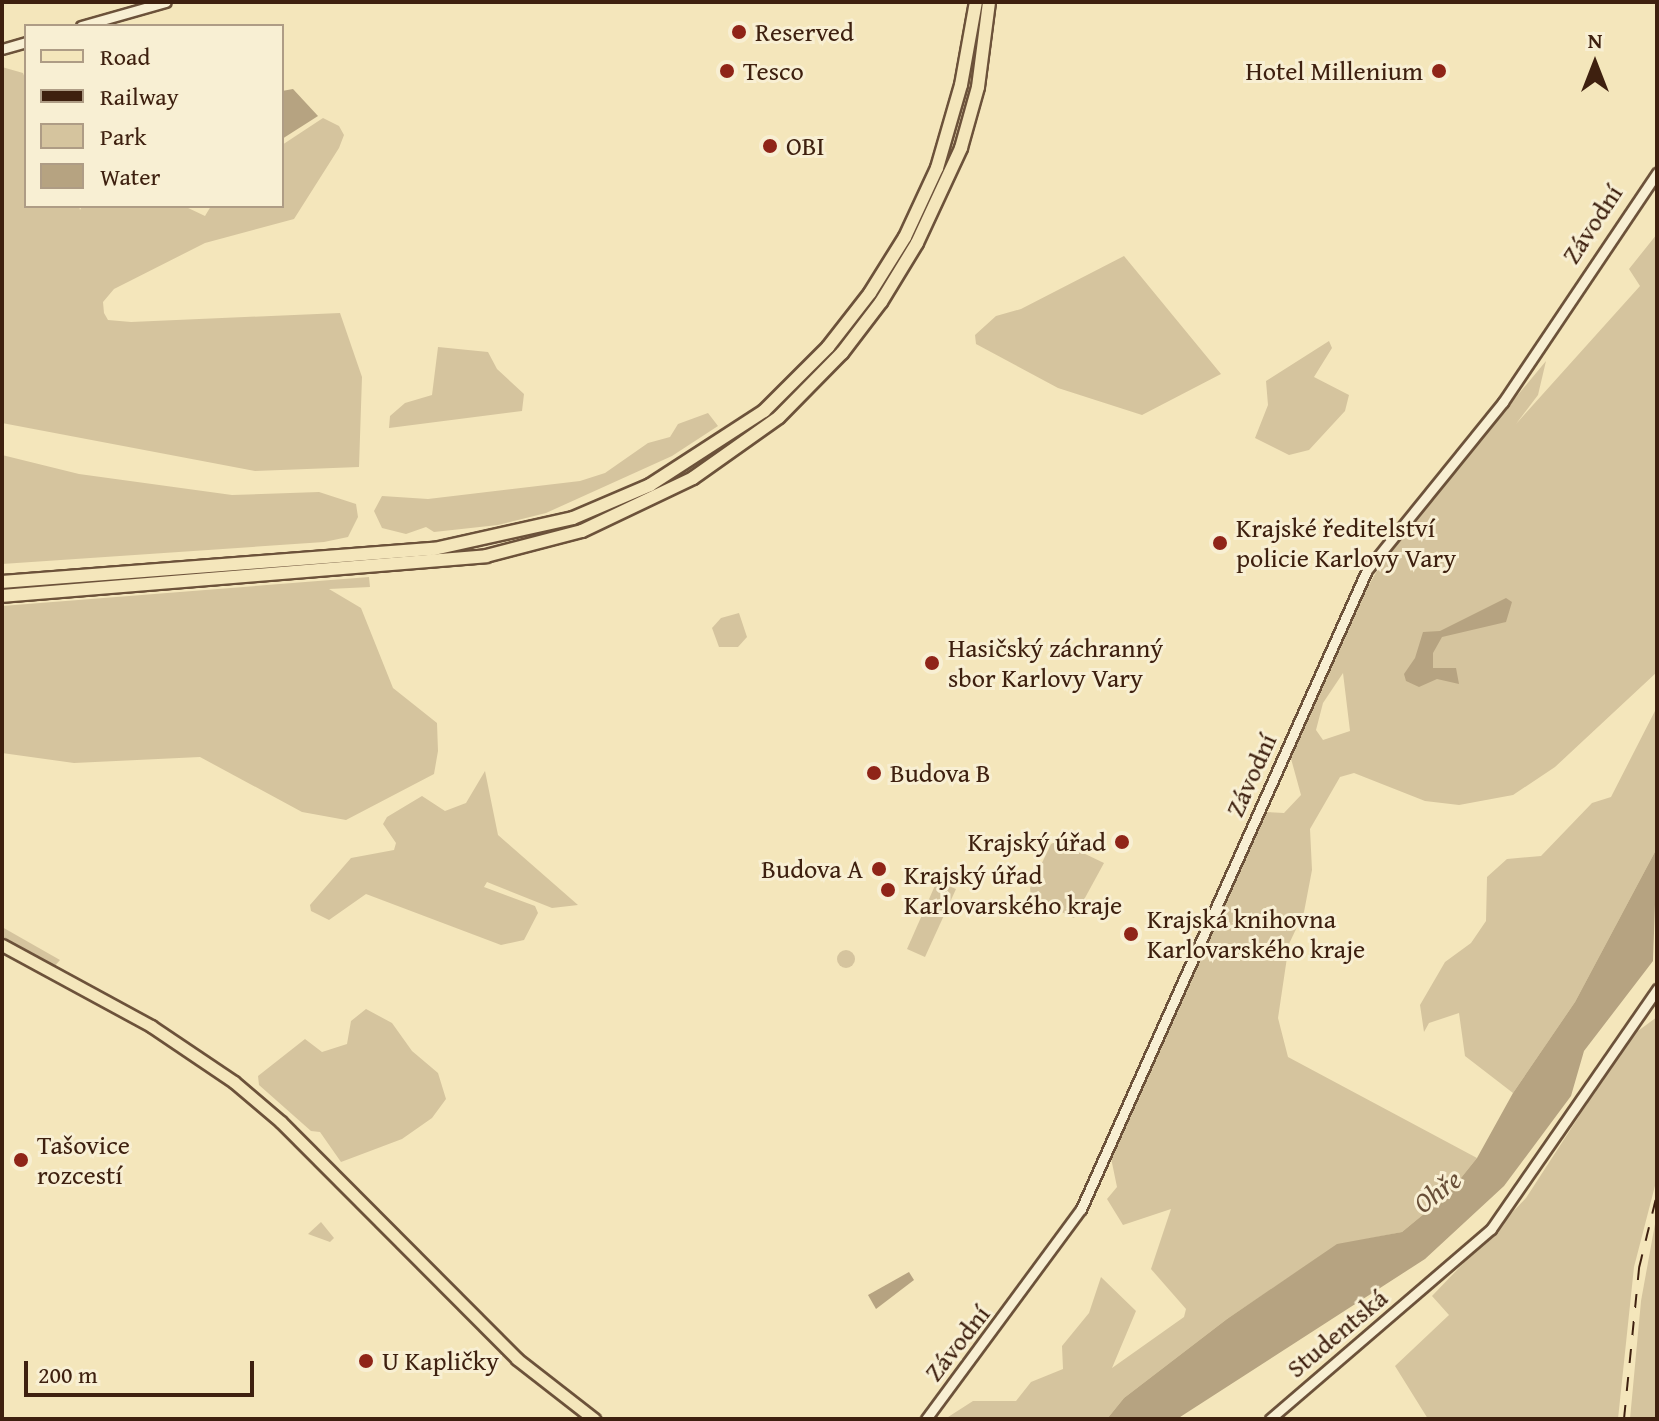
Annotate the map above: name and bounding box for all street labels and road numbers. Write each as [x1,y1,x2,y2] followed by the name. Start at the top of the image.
[1555,179,1629,269] street label: Závodní
[1219,729,1283,821] street label: Závodní
[1280,1282,1394,1384] street label: Studentská
[918,1299,996,1387] street label: Závodní

